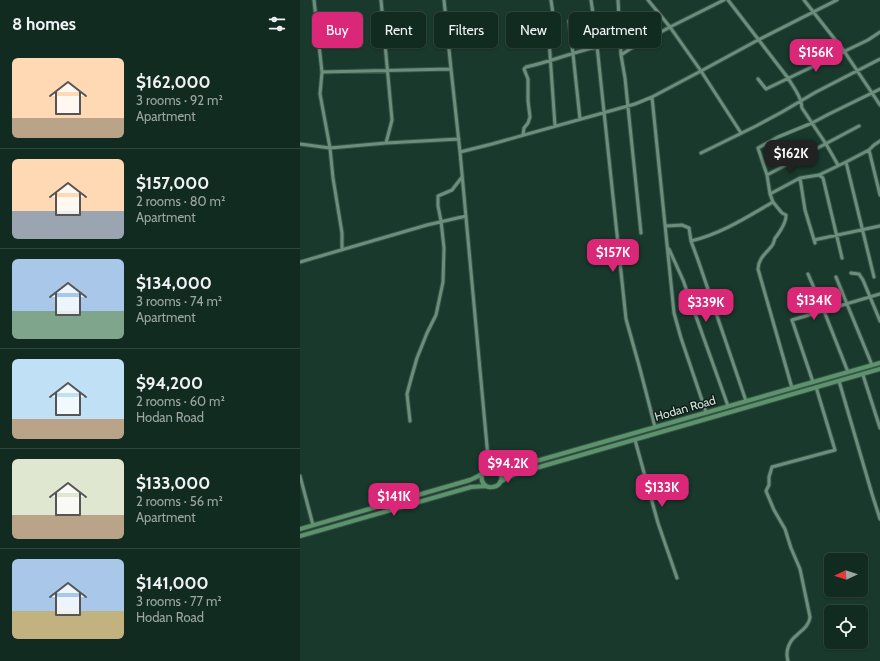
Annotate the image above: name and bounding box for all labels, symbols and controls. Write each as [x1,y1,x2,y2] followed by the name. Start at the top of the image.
[312,12,363,48] chip: Buy
[371,12,426,48] chip: Rent
[434,12,498,48] chip: Filters
[506,12,561,48] chip: New
[569,12,661,48] chip: Apartment
[266,13,288,35] icon: filters
[12,14,76,34] text: 8 homes
[788,39,844,73] pin: $156K
[799,44,833,60] text: $156K
[136,72,210,92] text: $162,000
[44,74,92,122] icon: home
[136,92,223,108] text: 3 rooms · 92 m²
[136,108,196,124] text: Apartment
[763,140,819,174] pin: $162K
[774,145,808,161] text: $162K
[136,173,209,193] text: $157,000
[44,175,92,223] icon: home
[136,193,225,209] text: 2 rooms · 80 m²
[136,209,196,225] text: Apartment
[585,239,641,273] pin: $157K
[596,244,630,260] text: $157K
[136,273,212,293] text: $134,000
[44,275,92,323] icon: home
[786,287,842,321] pin: $134K
[678,289,734,323] pin: $339K
[796,292,832,308] text: $134K
[136,293,222,309] text: 3 rooms · 74 m²
[687,294,725,310] text: $339K
[136,309,196,325] text: Apartment
[136,373,203,393] text: $94,200
[44,375,92,423] icon: home
[653,392,717,424] street label: Hodan Road
[136,393,225,409] text: 2 rooms · 60 m²
[136,409,204,425] text: Hodan Road
[475,450,541,484] pin: $94.2K
[488,455,528,471] text: $94.2K
[136,473,210,493] text: $133,000
[634,474,690,508] pin: $133K
[44,475,92,523] icon: home
[645,479,679,495] text: $133K
[366,483,422,517] pin: $141K
[377,488,411,504] text: $141K
[136,493,223,509] text: 2 rooms · 56 m²
[136,509,196,525] text: Apartment
[824,553,868,597] north arrow
[824,553,868,649] map controls
[136,573,209,593] text: $141,000
[44,575,92,623] icon: home
[136,593,222,609] text: 3 rooms · 77 m²
[824,605,868,649] button: locate
[136,609,204,625] text: Hodan Road

